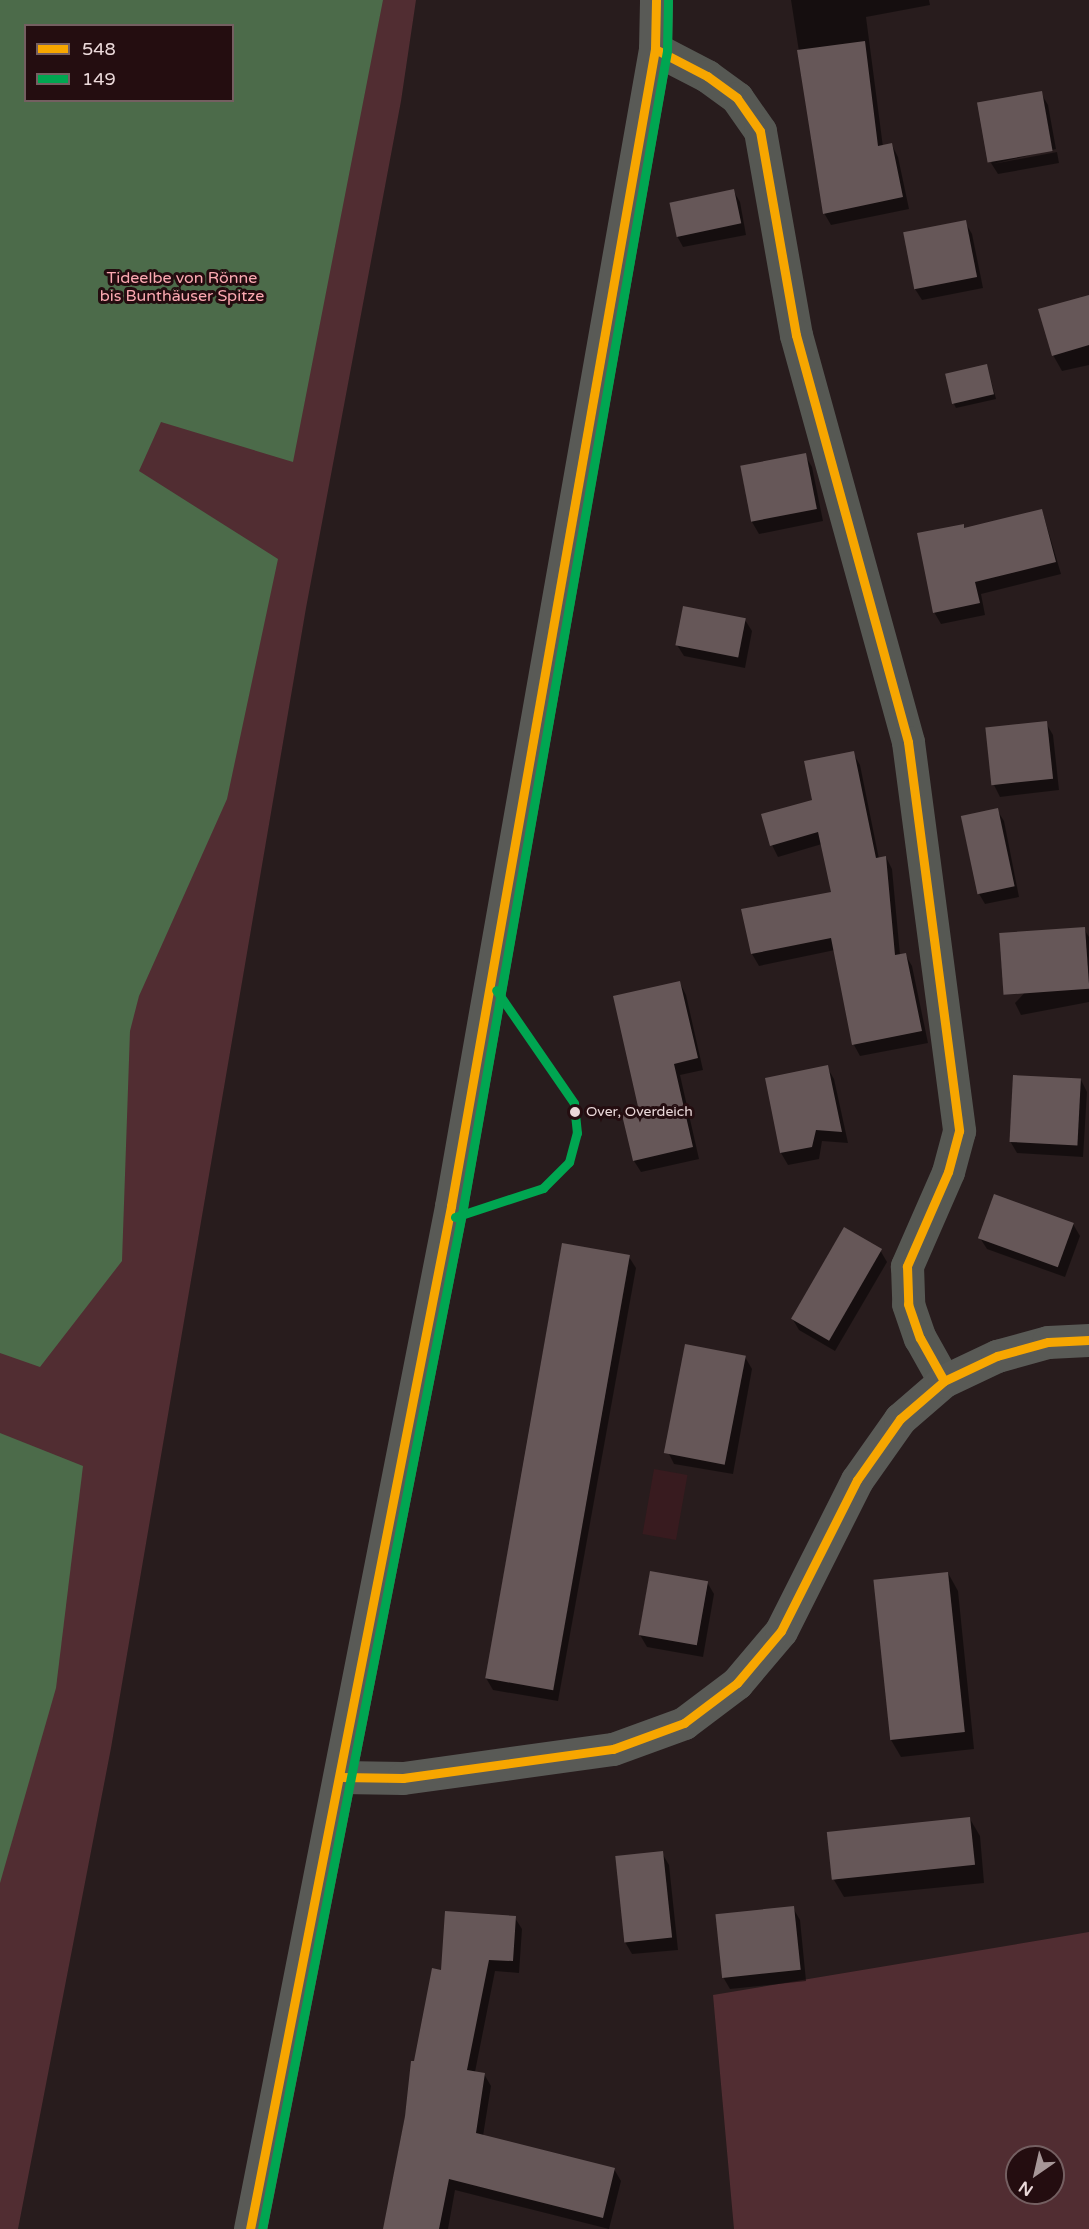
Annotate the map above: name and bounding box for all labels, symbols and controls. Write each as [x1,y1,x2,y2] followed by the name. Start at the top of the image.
[24,24,234,102] legend
[82,38,116,60] text: 548
[82,68,116,90] text: 149
[100,268,264,306] park label: Tideelbe von Rönne bis Bunthäuser Spitze
[586,1104,693,1120] place label: Over, Overdeich
[569,1106,581,1118] marker: Over, Overdeich
[1005,2145,1065,2205] north arrow
[1015,2176,1037,2200] text: N

